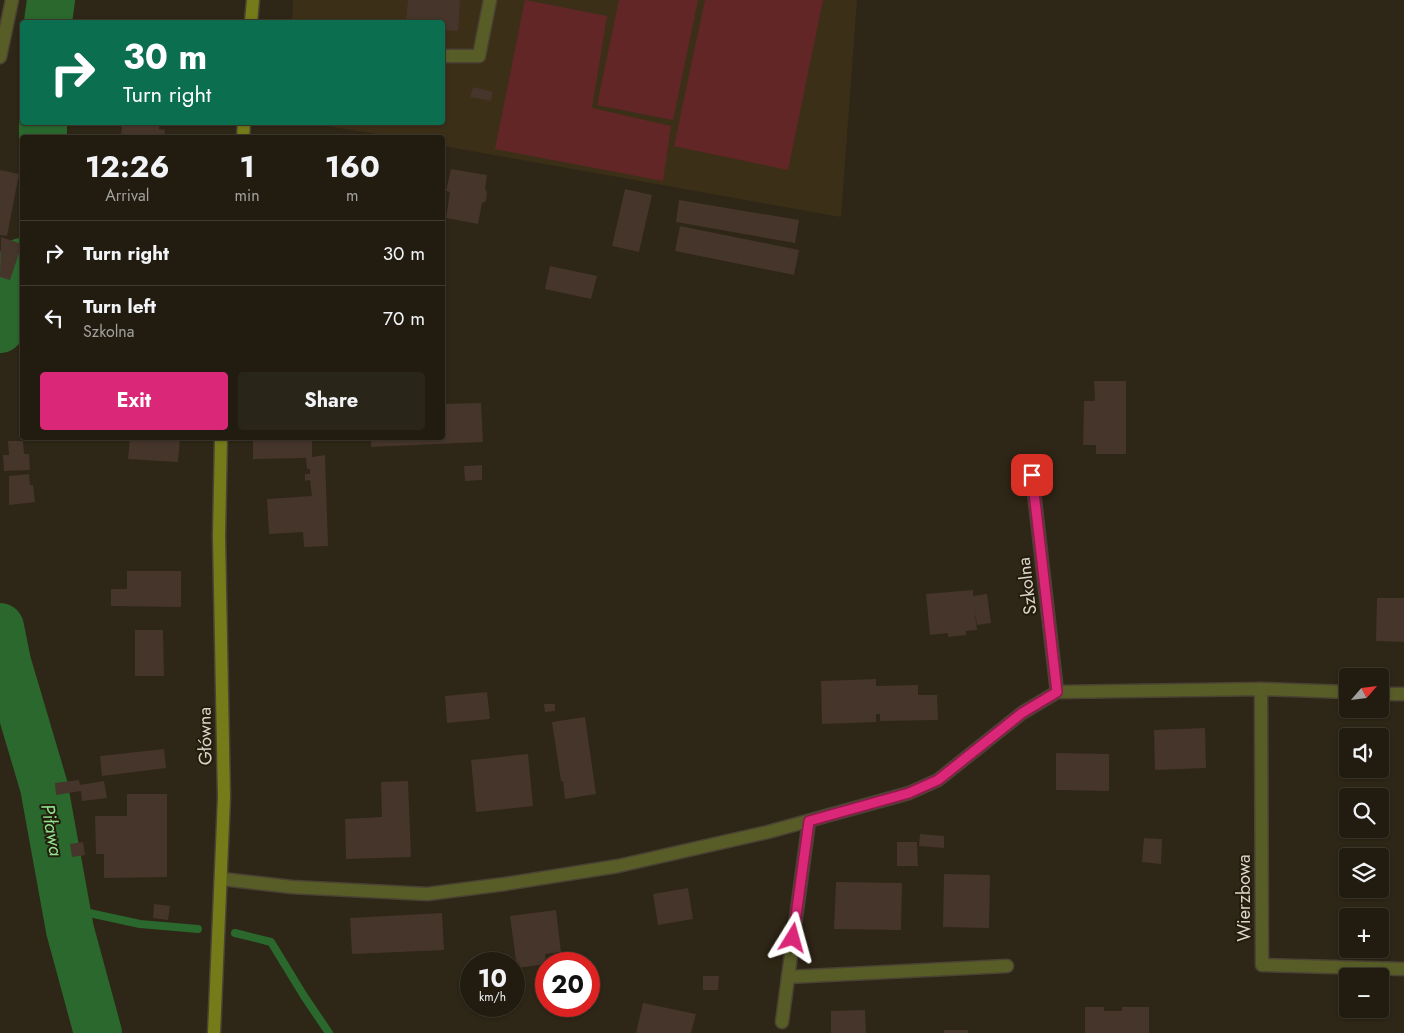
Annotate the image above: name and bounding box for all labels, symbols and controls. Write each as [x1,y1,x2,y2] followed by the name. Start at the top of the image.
[123,32,207,82] text: 30 m
[40,40,105,105] icon: right
[123,78,211,110] text: Turn right
[85,145,169,188] text: 12:26
[239,145,255,188] text: 1
[325,145,380,188] text: 160
[105,184,149,207] text: Arrival
[235,184,260,207] text: min
[346,184,359,207] text: m
[40,239,68,267] icon: right
[83,240,169,267] text: Turn right
[383,240,425,267] text: 30 m
[83,293,156,320] text: Turn left
[40,304,68,332] icon: left
[383,305,425,332] text: 70 m
[83,320,134,343] text: Szkolna
[40,372,228,430] button: Exit
[238,372,425,430] button: Share
[1011,454,1053,496] pin
[1018,461,1046,489] icon: arrive
[1011,556,1043,616] street label: Szkolna
[1339,668,1389,718] north arrow
[1339,668,1389,1018] map controls
[191,707,219,765] street label: Główna
[1339,728,1389,778] button: sound
[1339,788,1389,838] button: search
[34,802,70,859] water label: Piława
[1339,848,1389,898] button: layers
[1231,854,1257,942] street label: Wierzbowa
[1339,908,1389,958] button: +
[766,911,818,963] position arrow
[535,952,600,1017] speed limit sign: 20
[478,960,507,996] text: 10
[1339,968,1389,1018] button: −
[479,988,506,1006] text: km/h

